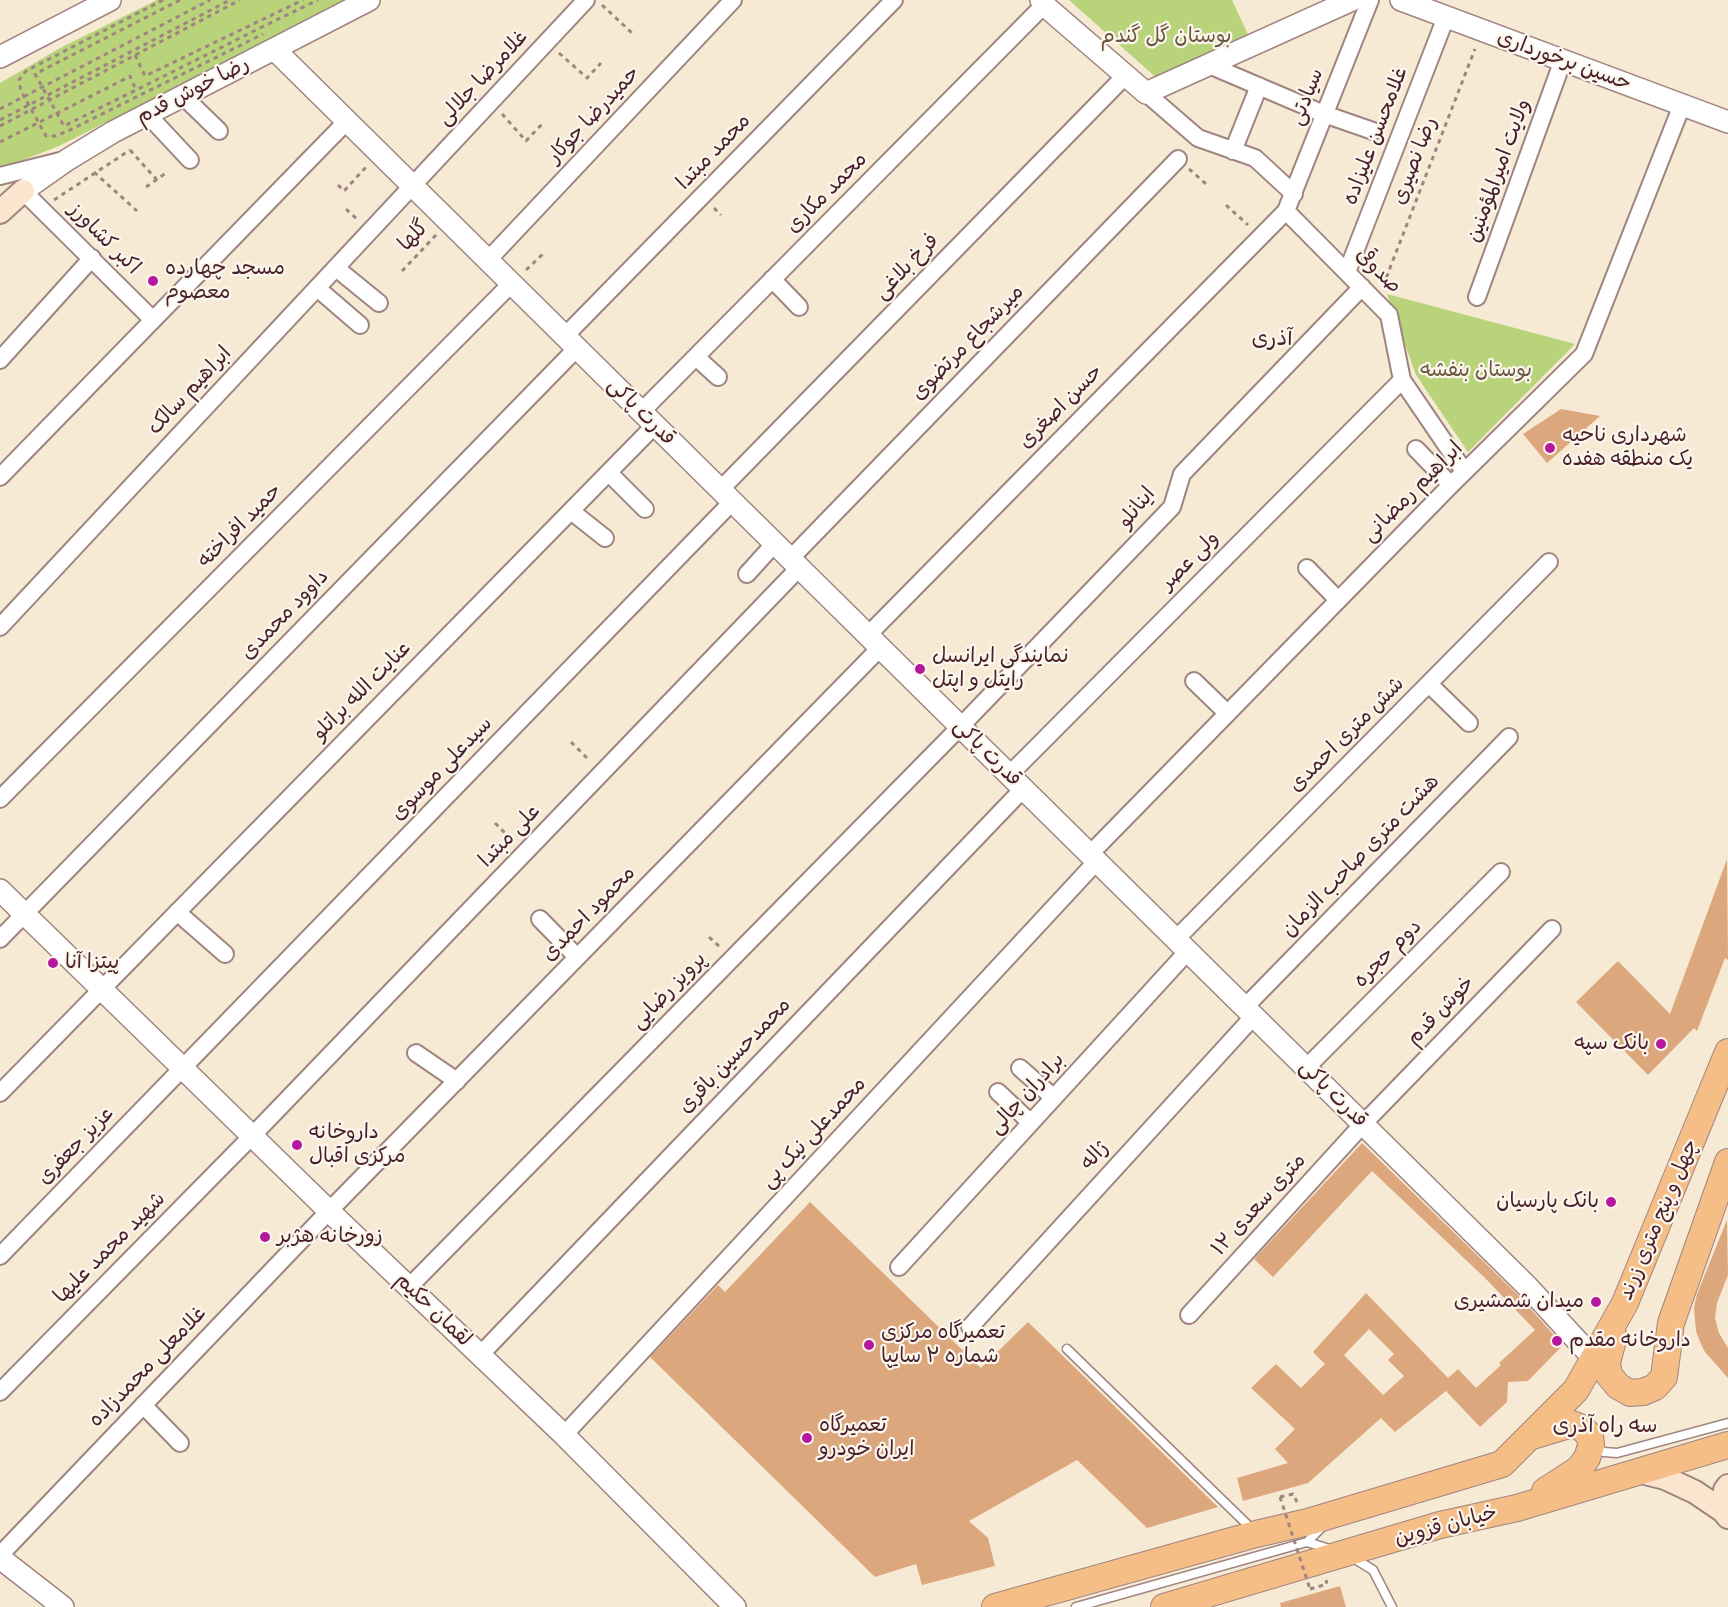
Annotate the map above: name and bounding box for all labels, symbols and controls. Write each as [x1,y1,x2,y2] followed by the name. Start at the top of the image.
[1100,24,1232,50] park label: بوستان گل گندم
[432,25,534,131] street label: غلامرضا جلالی
[1493,25,1635,97] street label: حسین برخورداری
[132,52,254,130] street label: رضا خوش قدم
[542,61,646,169] street label: حمیدرضا جوکار
[1338,63,1414,209] street label: غلامحسن علیزاده
[1284,65,1330,129] street label: سیادتی
[1461,96,1537,246] street label: ولایت امیرالمؤمنین
[672,109,756,195] street label: محمد مبتدا
[1387,114,1443,208] street label: رضا نصیری
[781,147,873,239] street label: محمد مکاری
[63,198,145,280] street label: اکبر کشاورز
[393,215,435,257] street label: گلها
[869,229,945,305] street label: فرخ بلاغی
[1350,243,1406,299] street label: صدوقی
[165,256,285,306] place label: مسجد چهارده معصوم
[146,274,160,288] marker: مسجد چهارده معصوم
[906,280,1030,406] street label: میرشجاع مرتضوی
[1251,326,1293,352] district label: آذری
[143,341,237,441] street label: ابراهیم سالک
[1420,358,1532,384] park label: بوستان بنفشه
[1014,360,1108,454] street label: حسن اصغری
[602,373,680,451] street label: قدرت پاکی
[1562,423,1693,473] place label: شهرداری ناحیه یک منطقه هفده
[1357,436,1469,548] street label: ابراهیم رمضانی
[1543,441,1557,455] marker: شهرداری ناحیه یک منطقه هفده
[193,479,287,573] street label: حمید افراخته
[1113,482,1161,534] street label: اینانلو
[1155,526,1225,596] street label: ولی عصر
[236,564,334,666] street label: داوود محمدی
[307,636,417,746] street label: عنایت الله براتلو
[932,644,1069,694] place label: نمایندگی ایرانسل رایتل و اپتل
[913,662,927,676] marker: نمایندگی ایرانسل رایتل و اپتل
[1284,672,1410,798] street label: شش متری احمدی
[386,712,498,826] street label: سیدعلی موسوی
[948,714,1026,792] street label: قدرت پاکی
[1277,769,1445,943] street label: هشت متری صاحب الزمان
[474,799,546,873] street label: علی مبتدا
[537,861,641,967] street label: محمود احمدی
[1349,915,1427,993] street label: دوم حجره
[626,947,712,1035] street label: پرویز رضایی
[65,950,119,976] place label: پیتزا آنا
[46,956,60,970] marker: پیتزا آنا
[1402,971,1480,1051] street label: خوش قدم
[673,993,797,1119] street label: محمدحسین باقری
[1574,1031,1649,1057] place label: بانک سپه
[1654,1037,1668,1051] marker: بانک سپه
[984,1048,1070,1140] street label: برادران چالی
[1294,1055,1372,1133] street label: قدرت پاکی
[756,1072,872,1194] street label: محمدعلی نیک پی
[32,1102,120,1190] street label: عزیز جعفری
[309,1120,406,1170] place label: داروخانه مرکزی اقبال
[1076,1136,1114,1176] street label: ژاله
[1614,1136,1704,1304] street label: چهل و پنج متری زرند
[290,1138,304,1152] marker: داروخانه مرکزی اقبال
[1206,1149,1312,1261] street label: ۱۲ متری سعدی
[49,1187,171,1309] street label: شهید محمد علیها
[1496,1189,1599,1215] place label: بانک پارسیان
[1604,1195,1618,1209] marker: بانک پارسیان
[277,1224,383,1250] place label: زورخانه هژبر
[258,1230,272,1244] marker: زورخانه هژبر
[390,1268,476,1352] street label: لقمان حکیم
[1454,1289,1584,1315] place label: میدان شمشیری
[1589,1295,1603,1309] marker: میدان شمشیری
[84,1301,212,1433] street label: غلامعلی محمدزاده
[881,1320,1005,1370] place label: تعمیرگاه مرکزی شماره ۲ سایپا
[1569,1328,1691,1354] place label: داروخانه مقدم
[1550,1334,1564,1348] marker: داروخانه مقدم
[862,1338,876,1352] marker: تعمیرگاه مرکزی شماره ۲ سایپا
[819,1413,914,1463] place label: تعمیرگاه ایران خودرو
[1553,1413,1657,1439] district label: سه راه آذری
[800,1431,814,1445] marker: تعمیرگاه ایران خودرو
[1392,1500,1500,1552] street label: خیابان قزوین

